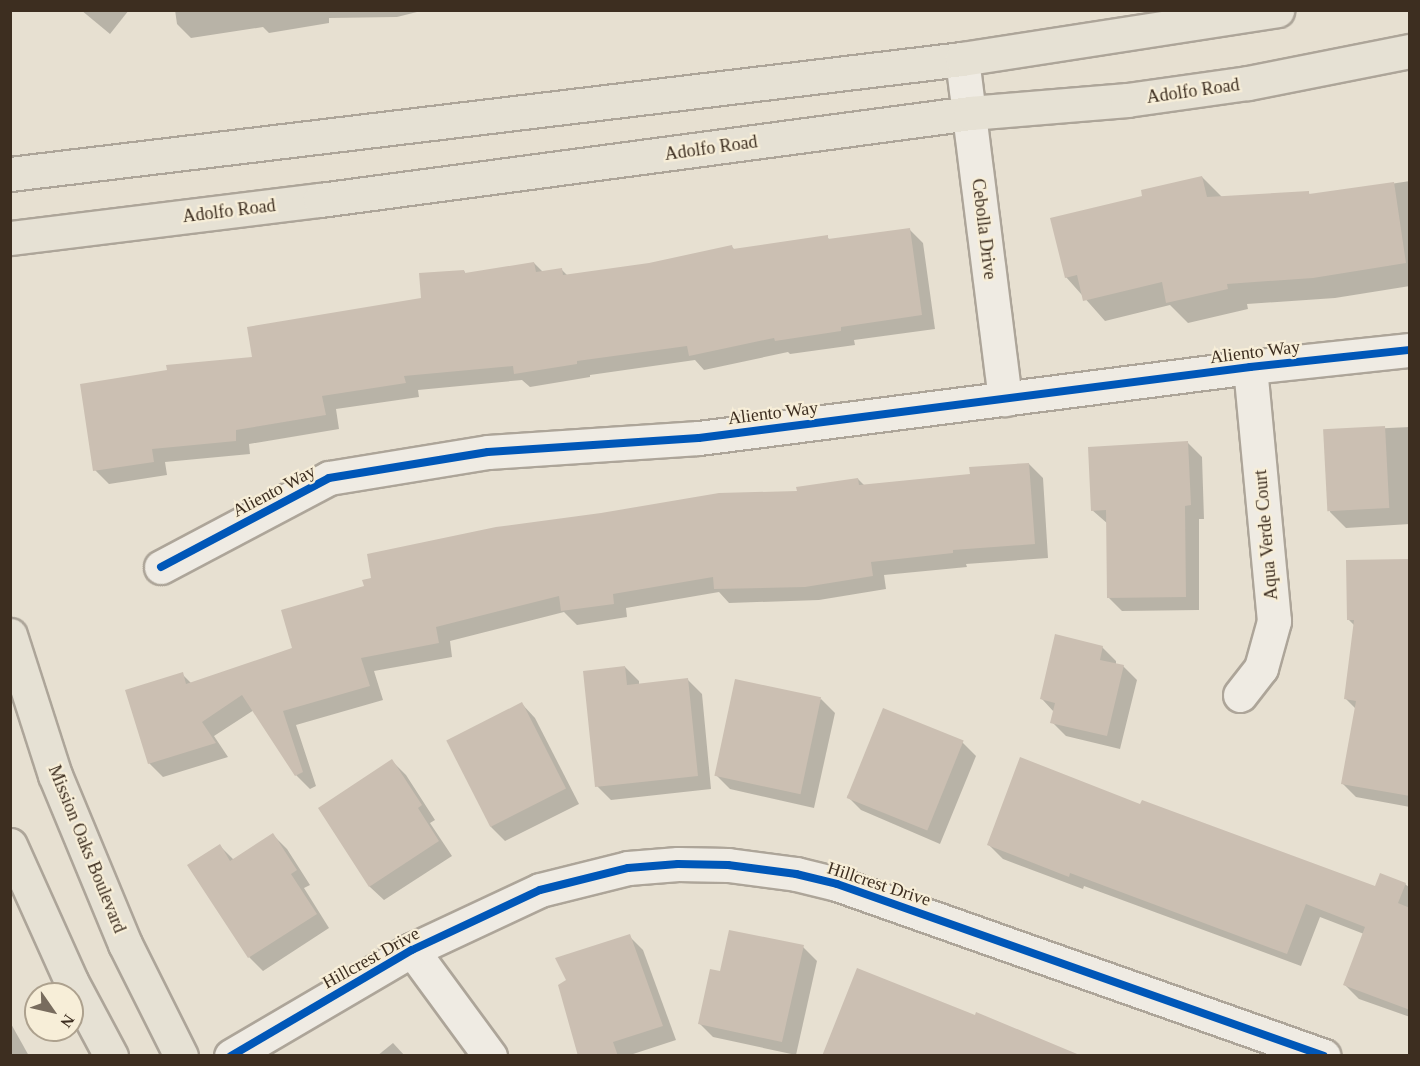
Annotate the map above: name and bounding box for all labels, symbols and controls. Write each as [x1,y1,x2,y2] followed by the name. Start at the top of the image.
[1145,74,1241,108] street label: Adolfo Road
[663,131,759,165] street label: Adolfo Road
[967,177,1001,281] street label: Cebolla Drive
[181,195,277,227] street label: Adolfo Road
[1209,336,1301,368] street label: Aliento Way
[727,397,819,429] street label: Aliento Way
[229,460,319,522] street label: Aliento Way
[1250,469,1282,601] street label: Aqua Verde Court
[43,762,131,936] street label: Mission Oaks Boulevard
[825,857,933,911] street label: Hillcrest Drive
[319,923,423,993] street label: Hillcrest Drive
[24,982,84,1042] north arrow
[57,1012,78,1031] text: N

